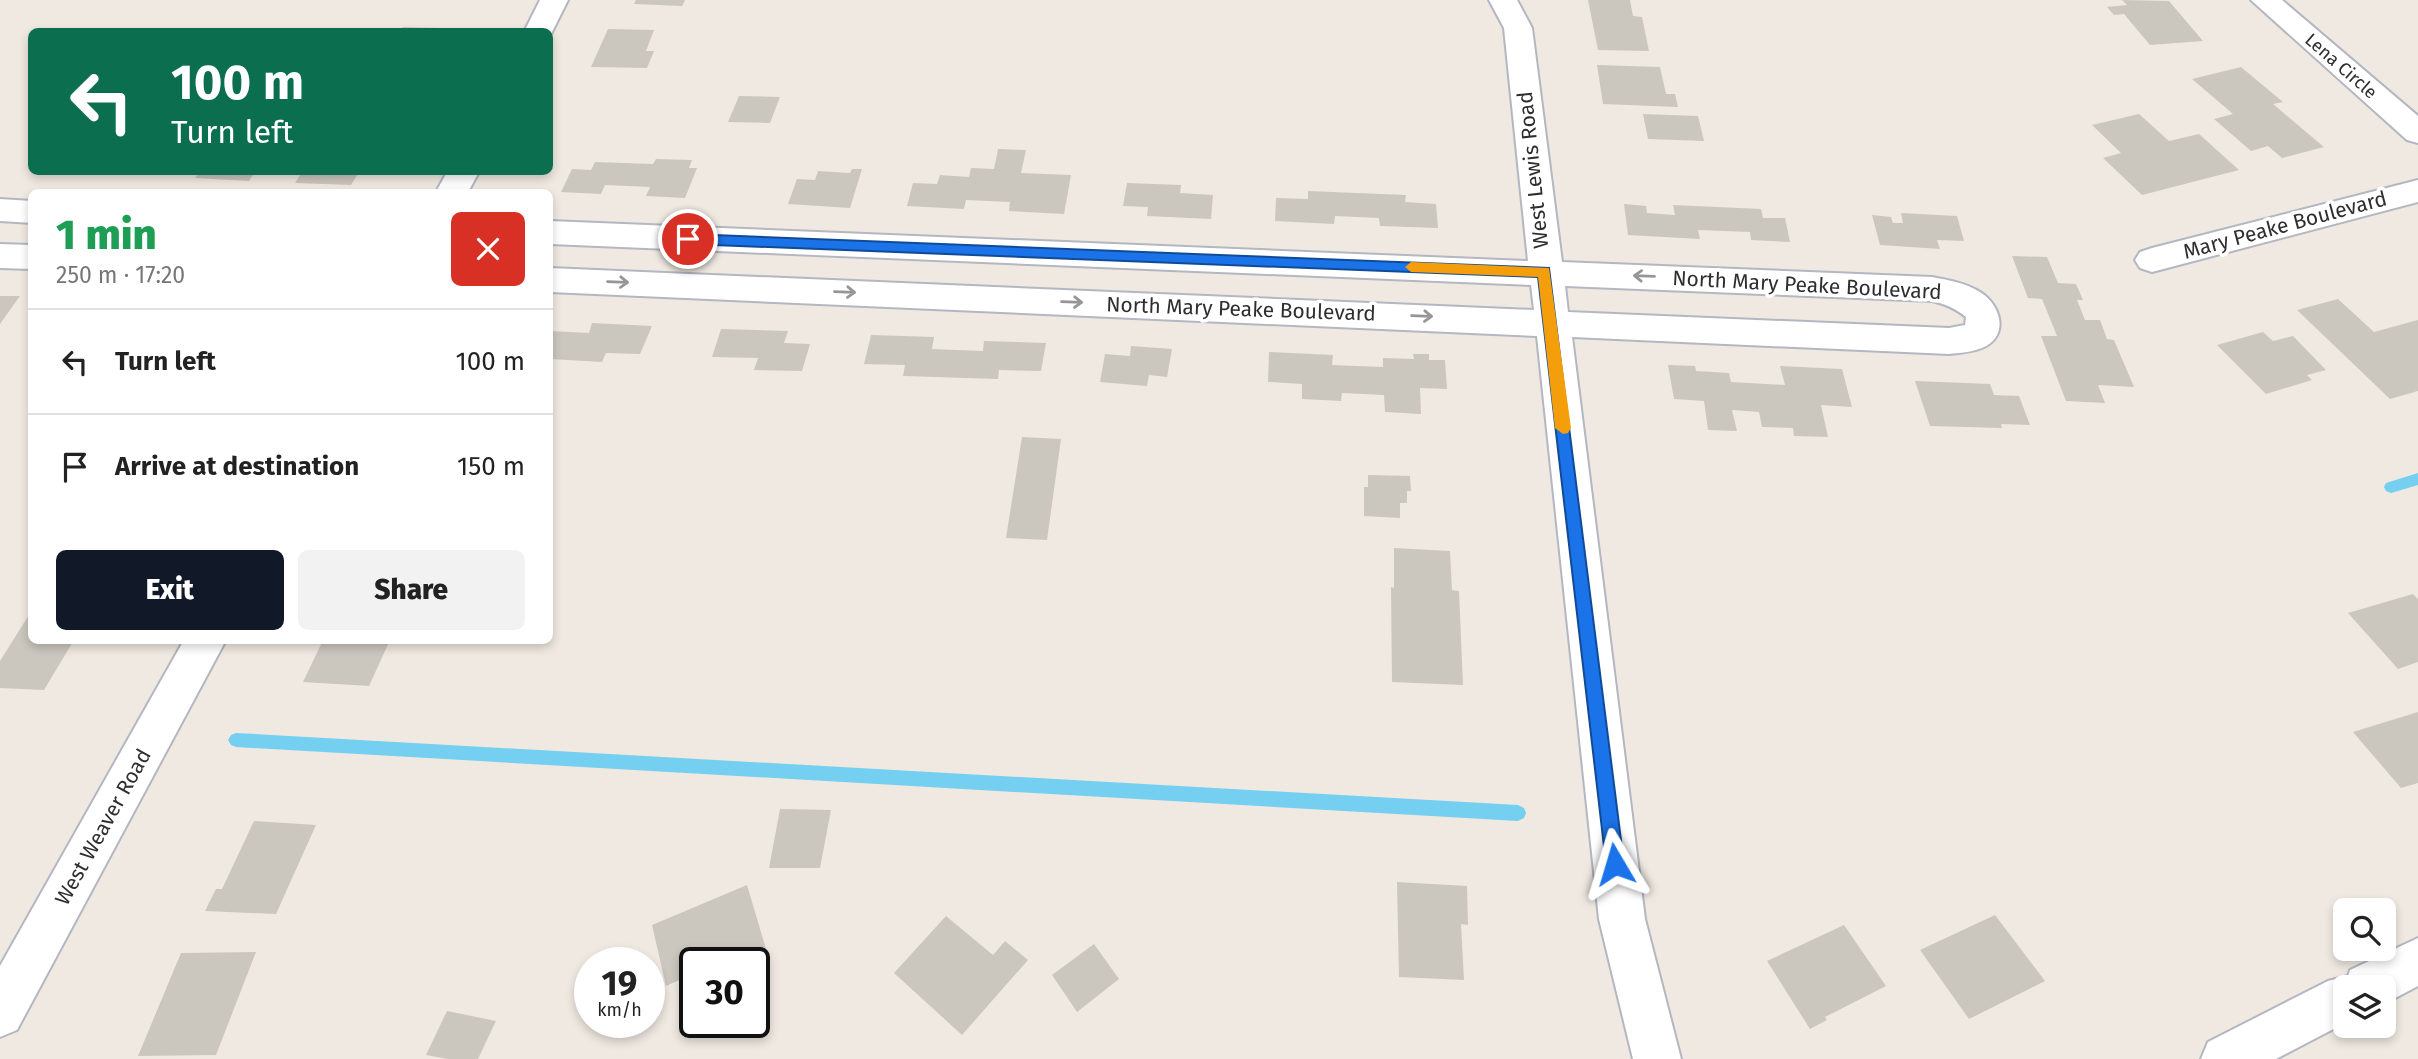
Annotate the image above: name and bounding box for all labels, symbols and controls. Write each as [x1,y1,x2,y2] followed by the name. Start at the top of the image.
[2300,29,2382,103] street label: Lena Circle
[171,53,304,112] text: 100 m
[56,56,147,147] icon: left
[1512,90,1554,250] street label: West Lewis Road
[171,113,293,151] text: Turn left
[2180,185,2390,265] street label: Mary Peake Boulevard
[658,209,718,269] pin
[56,210,157,260] text: 1 min
[451,212,525,286] button: close
[669,220,707,258] icon: arrive
[56,261,185,289] text: 250 m · 17:20
[1672,265,1942,305] street label: North Mary Peake Boulevard
[1633,270,1656,283] one-way arrow
[606,276,629,289] one-way arrow
[833,286,856,299] one-way arrow
[1106,291,1376,327] street label: North Mary Peake Boulevard
[1061,295,1084,308] one-way arrow
[1410,310,1433,323] one-way arrow
[56,343,94,381] icon: left
[115,346,216,377] text: Turn left
[456,346,525,377] text: 100 m
[56,448,94,486] icon: arrive
[115,451,359,482] text: Arrive at destination
[457,451,525,482] text: 150 m
[56,550,284,630] button: Exit
[298,550,525,630] button: Share
[49,744,157,910] street label: West Weaver Road
[1578,827,1652,901] position arrow
[2333,898,2396,1038] map controls
[2333,898,2396,961] button: search
[679,947,770,1038] speed limit sign: 30
[602,962,637,1004] text: 19
[2333,975,2396,1038] button: layers
[597,999,642,1021] text: km/h

